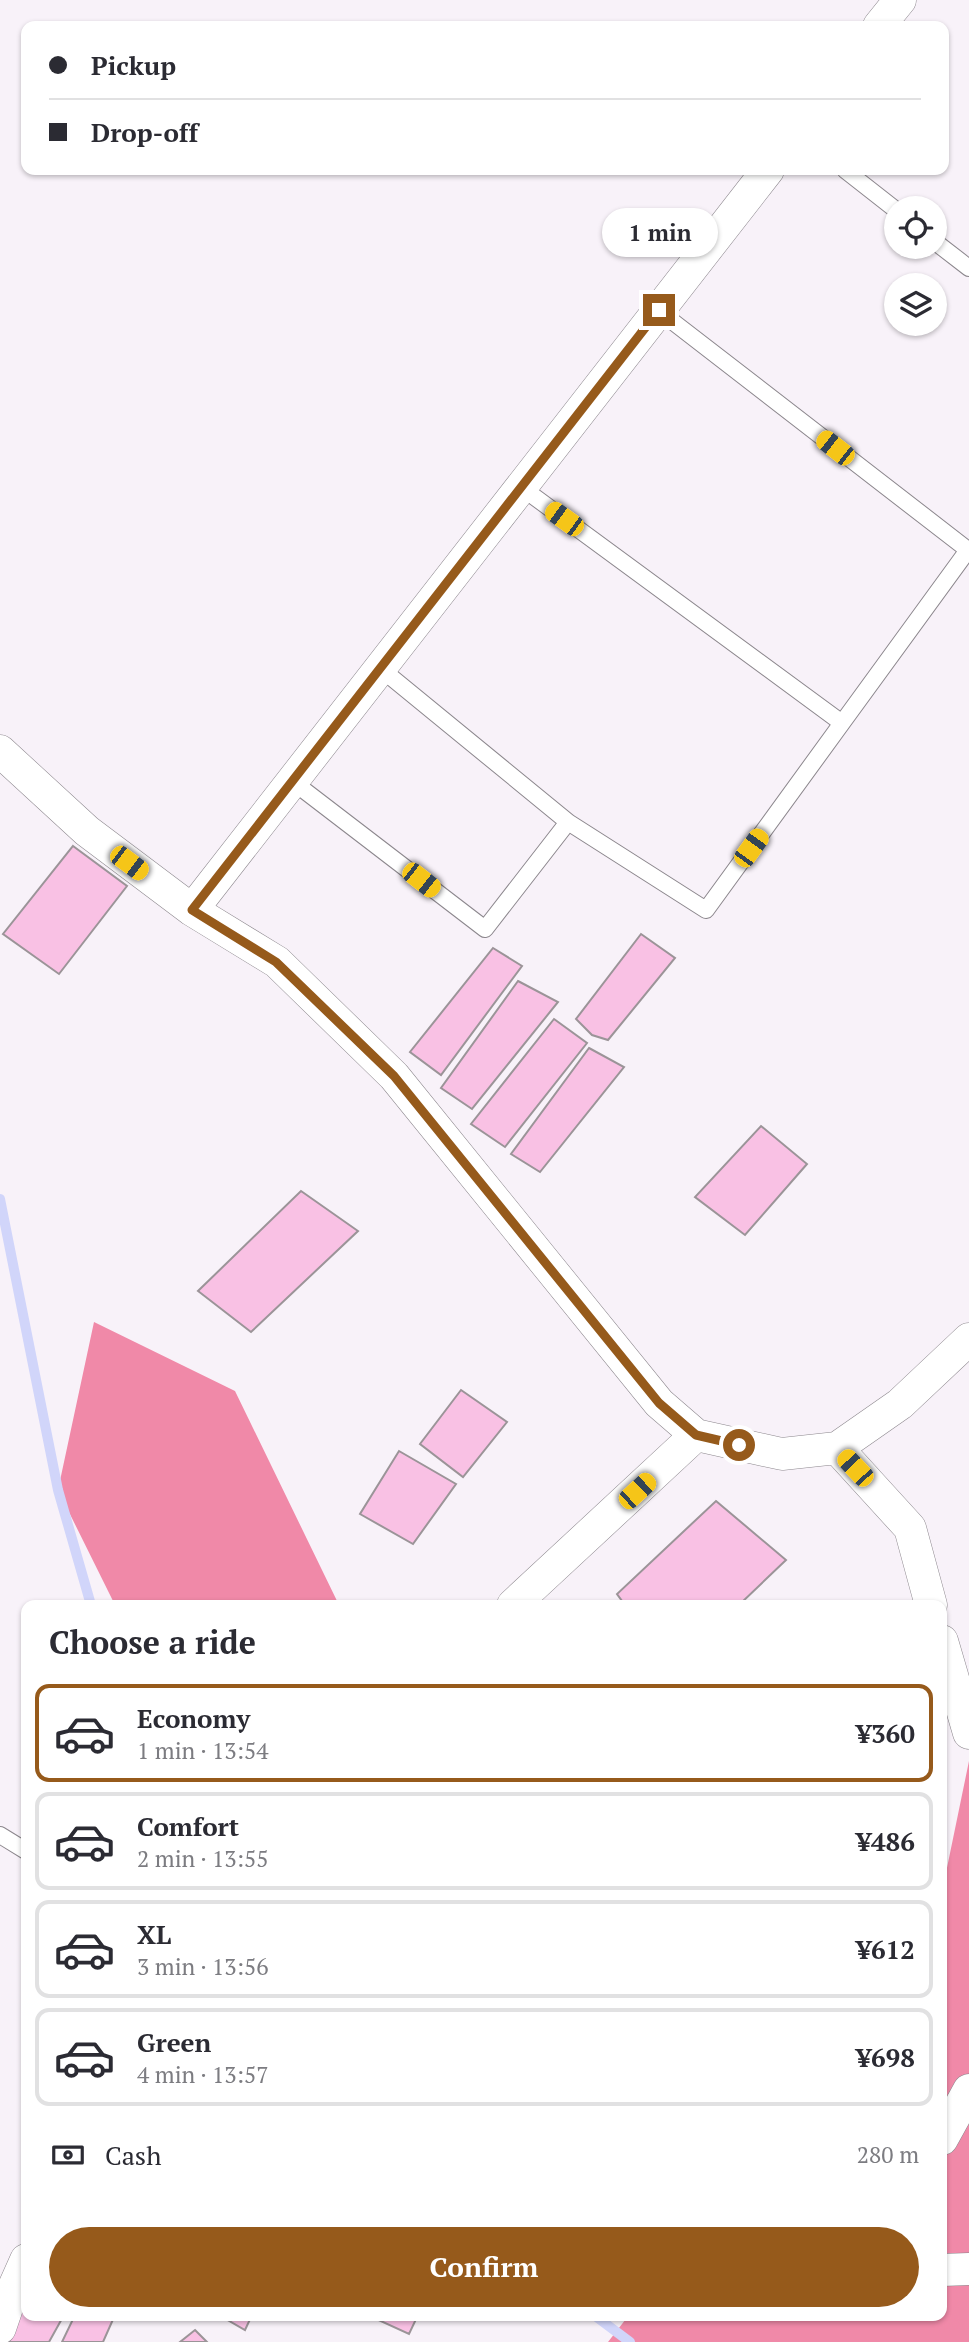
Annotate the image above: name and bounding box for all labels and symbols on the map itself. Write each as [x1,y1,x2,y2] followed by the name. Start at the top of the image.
[601,208,717,258] callout: 1 min
[643,294,675,326] route end
[812,427,859,469] car
[541,498,588,540] car
[731,825,772,871] car
[106,842,153,884] car
[398,859,445,901] car
[723,1429,755,1461] route start
[833,1445,878,1491] car
[615,1469,660,1513] car

